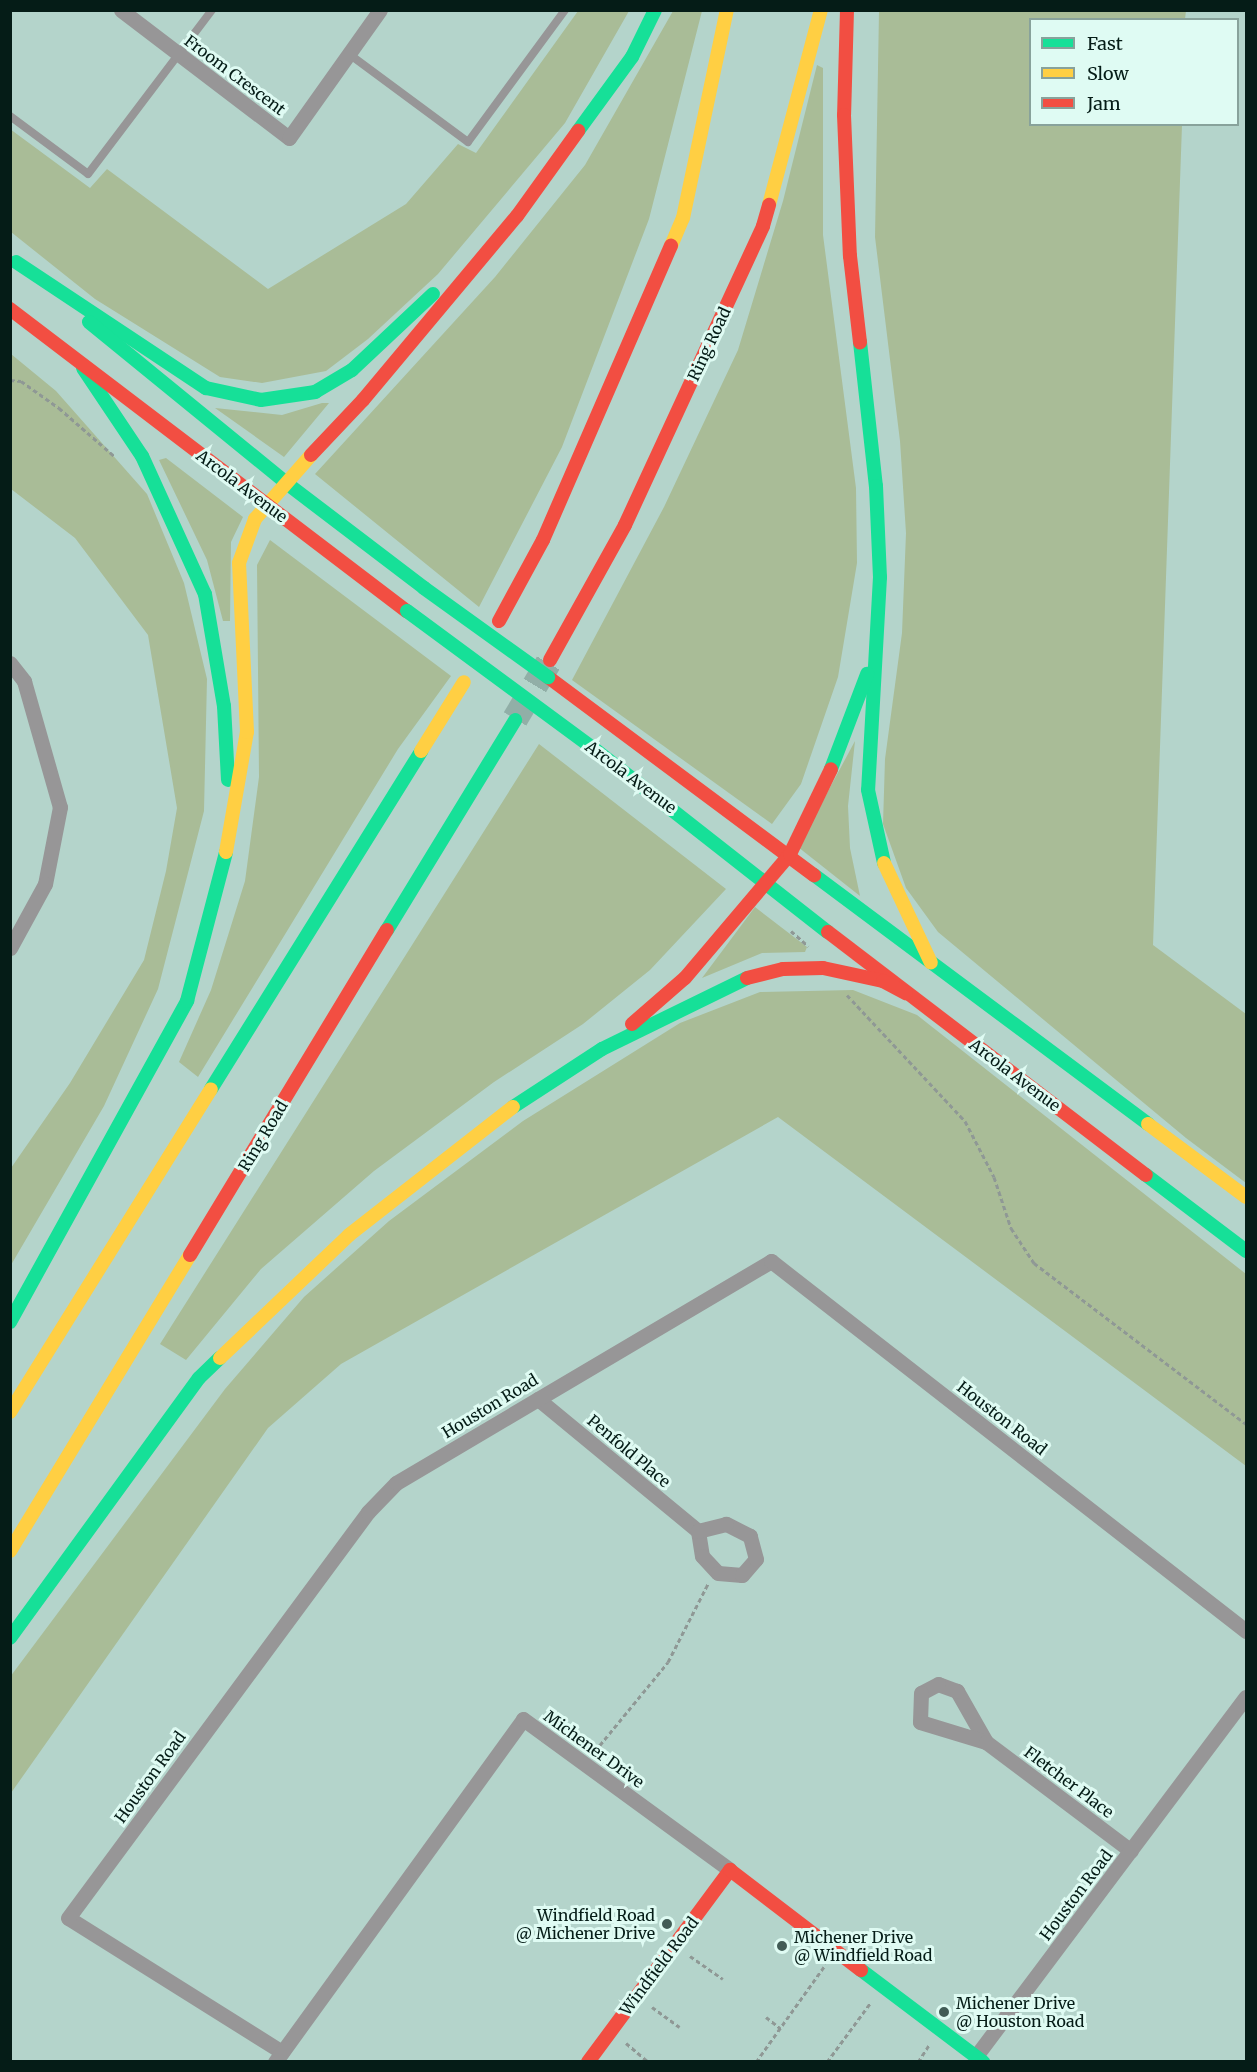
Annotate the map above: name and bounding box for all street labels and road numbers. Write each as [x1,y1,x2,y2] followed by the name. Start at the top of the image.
[181,31,289,119] street label: Froom Crescent
[684,304,734,384] street label: Ring Road
[193,446,291,526] street label: Arcola Avenue
[582,737,680,817] street label: Arcola Avenue
[966,1035,1064,1115] street label: Arcola Avenue
[234,1097,292,1175] street label: Ring Road
[439,1370,541,1442] street label: Houston Road
[953,1377,1051,1459] street label: Houston Road
[584,1411,674,1491] street label: Penfold Place
[540,1706,648,1792] street label: Michener Drive
[110,1728,190,1826] street label: Houston Road
[1021,1742,1117,1822] street label: Fletcher Place
[1036,1846,1116,1944] street label: Houston Road
[616,1913,702,2019] street label: Windfield Road

